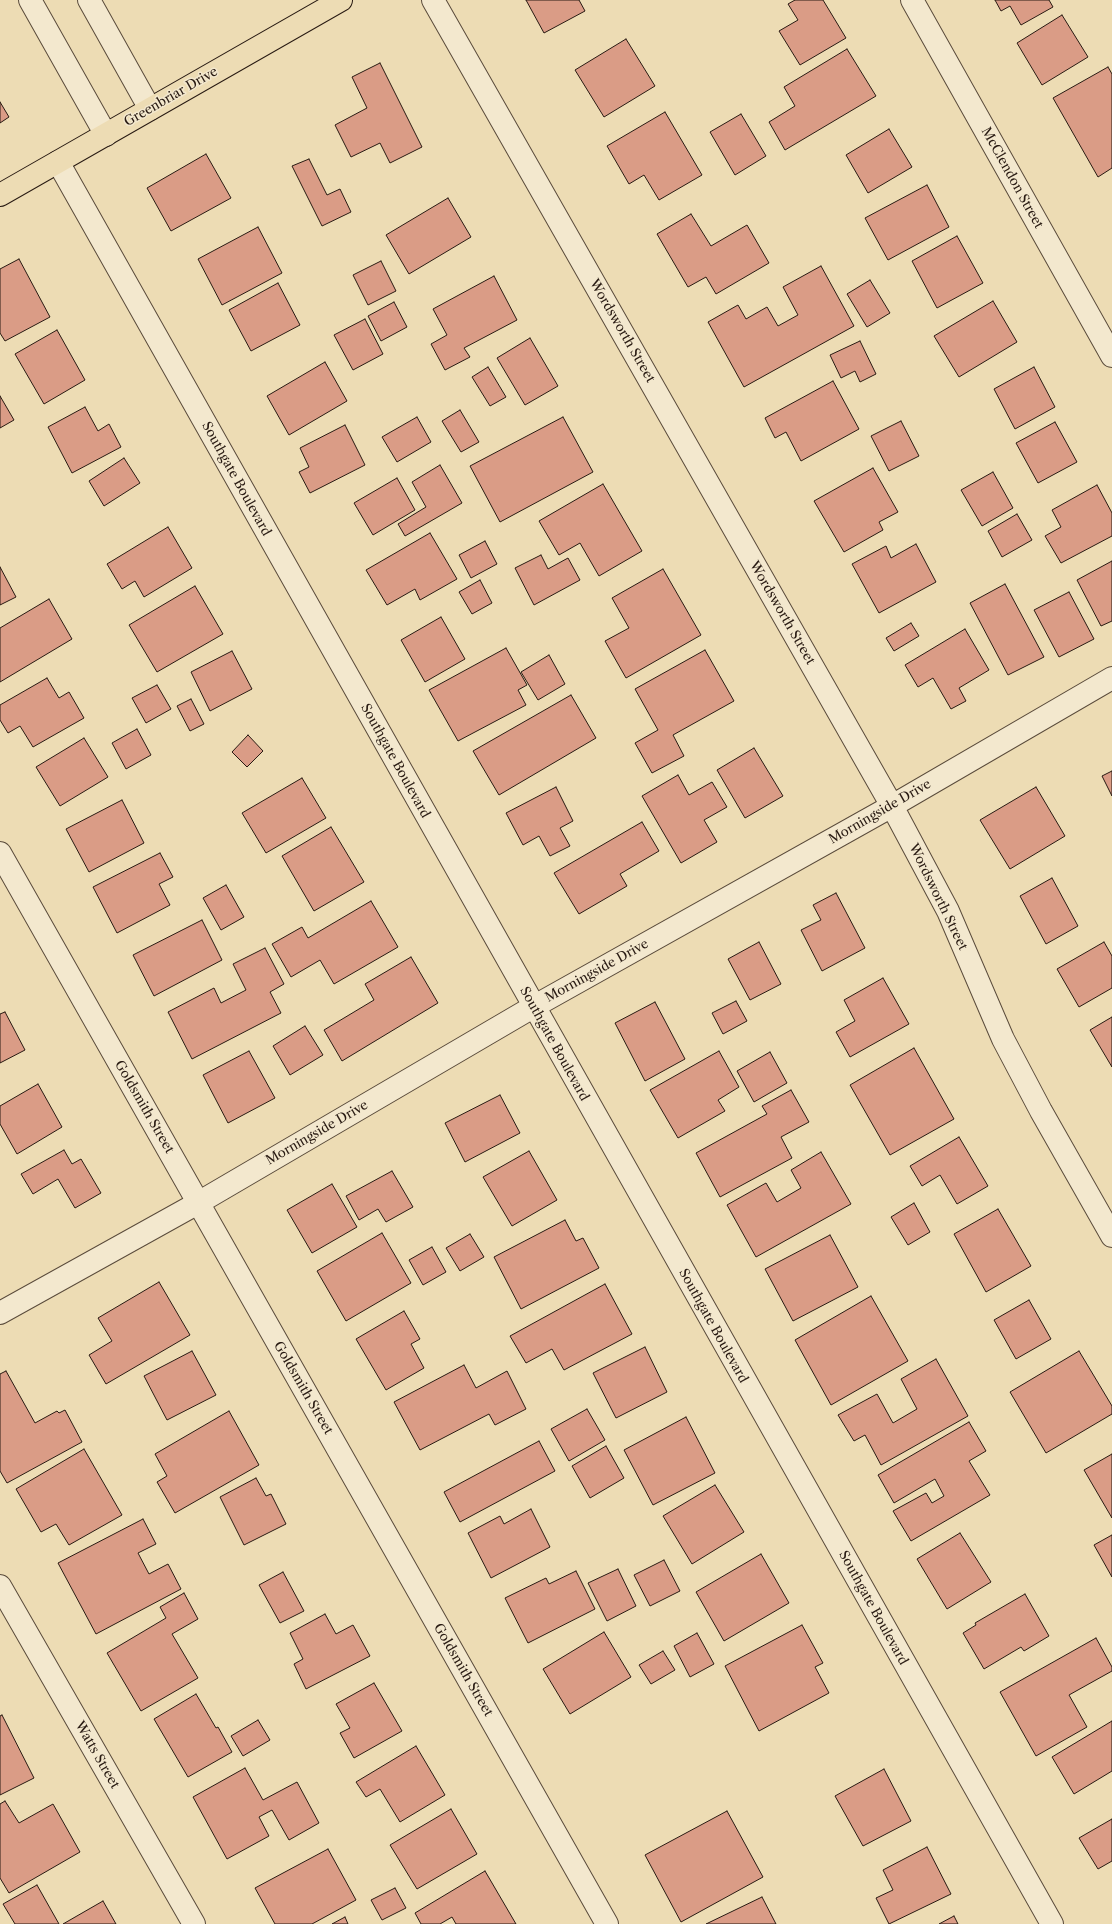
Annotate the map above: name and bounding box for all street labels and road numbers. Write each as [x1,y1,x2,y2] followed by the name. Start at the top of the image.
[121,64,221,130] street label: Greenbriar Drive
[978,125,1046,231] street label: McClendon Street
[586,277,658,385] street label: Wordsworth Street
[198,419,274,539] street label: Southgate Boulevard
[746,559,818,667] street label: Wordsworth Street
[357,701,433,821] street label: Southgate Boulevard
[826,776,934,848] street label: Morningside Drive
[905,841,971,953] street label: Wordsworth Street
[543,936,651,1006] street label: Morningside Drive
[516,984,592,1104] street label: Southgate Boulevard
[111,1058,177,1156] street label: Goldsmith Street
[263,1097,371,1169] street label: Morningside Drive
[675,1266,751,1386] street label: Southgate Boulevard
[270,1339,336,1437] street label: Goldsmith Street
[835,1548,911,1668] street label: Southgate Boulevard
[430,1621,496,1719] street label: Goldsmith Street
[71,1719,123,1791] street label: Watts Street

